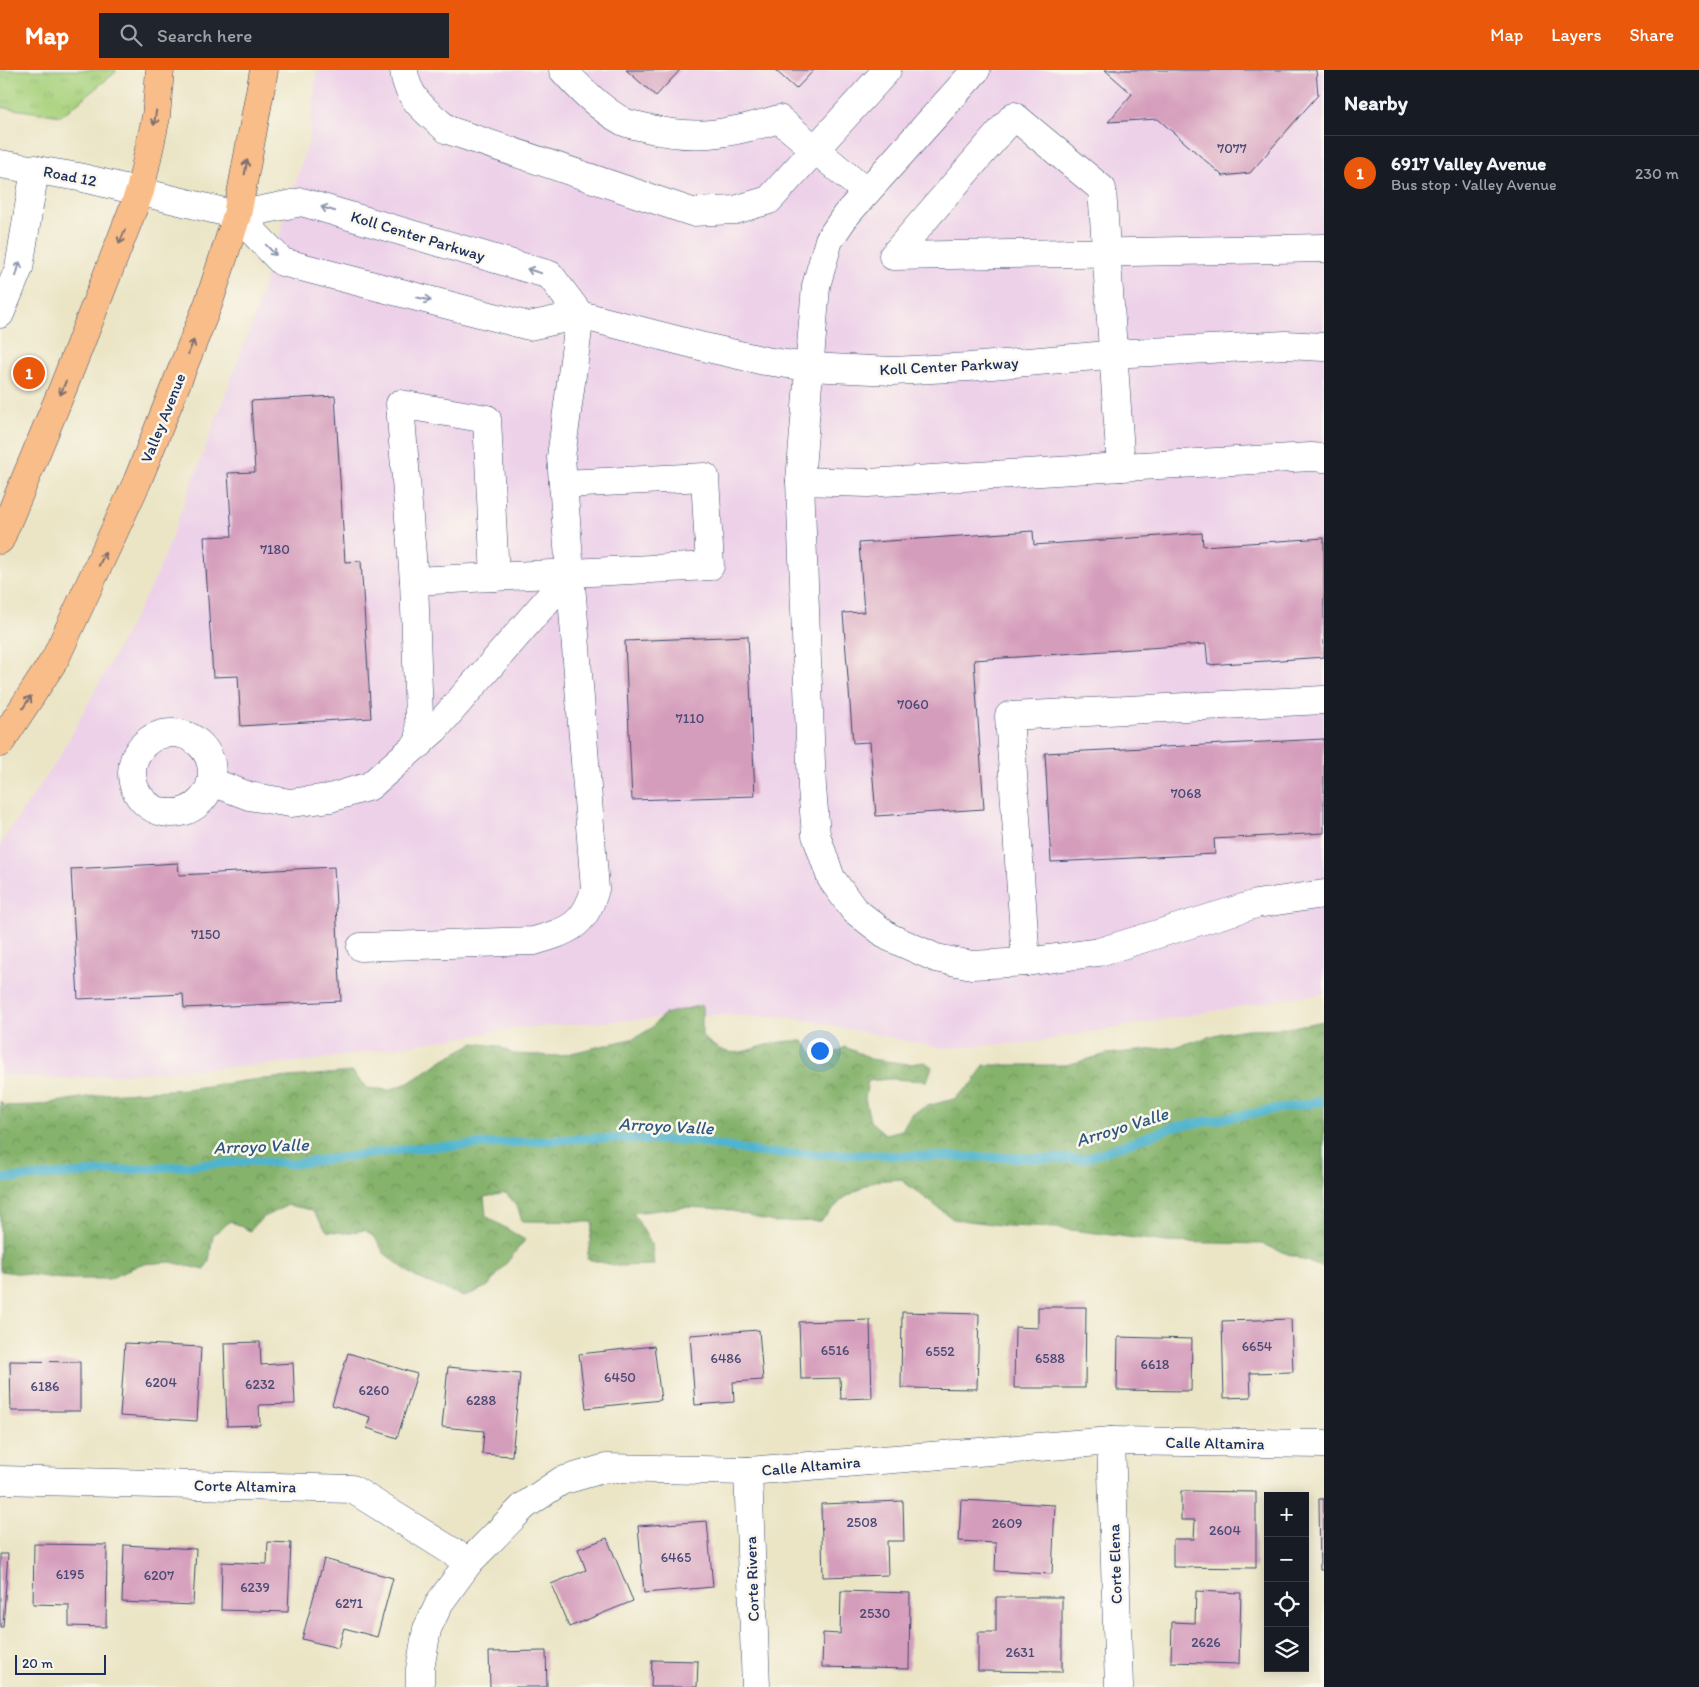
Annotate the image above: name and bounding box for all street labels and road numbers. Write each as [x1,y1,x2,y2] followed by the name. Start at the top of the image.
[42,162,99,191] street label: Road 12
[349,207,488,266] street label: Koll Center Parkway
[879,353,1019,379] street label: Koll Center Parkway
[136,370,190,466] street label: Valley Avenue
[1165,1433,1265,1453] street label: Calle Altamira
[761,1452,861,1480] street label: Calle Altamira
[194,1476,296,1496] street label: Corte Altamira
[1104,1523,1126,1605] street label: Corte Elena
[741,1536,763,1622] street label: Corte Rivera

